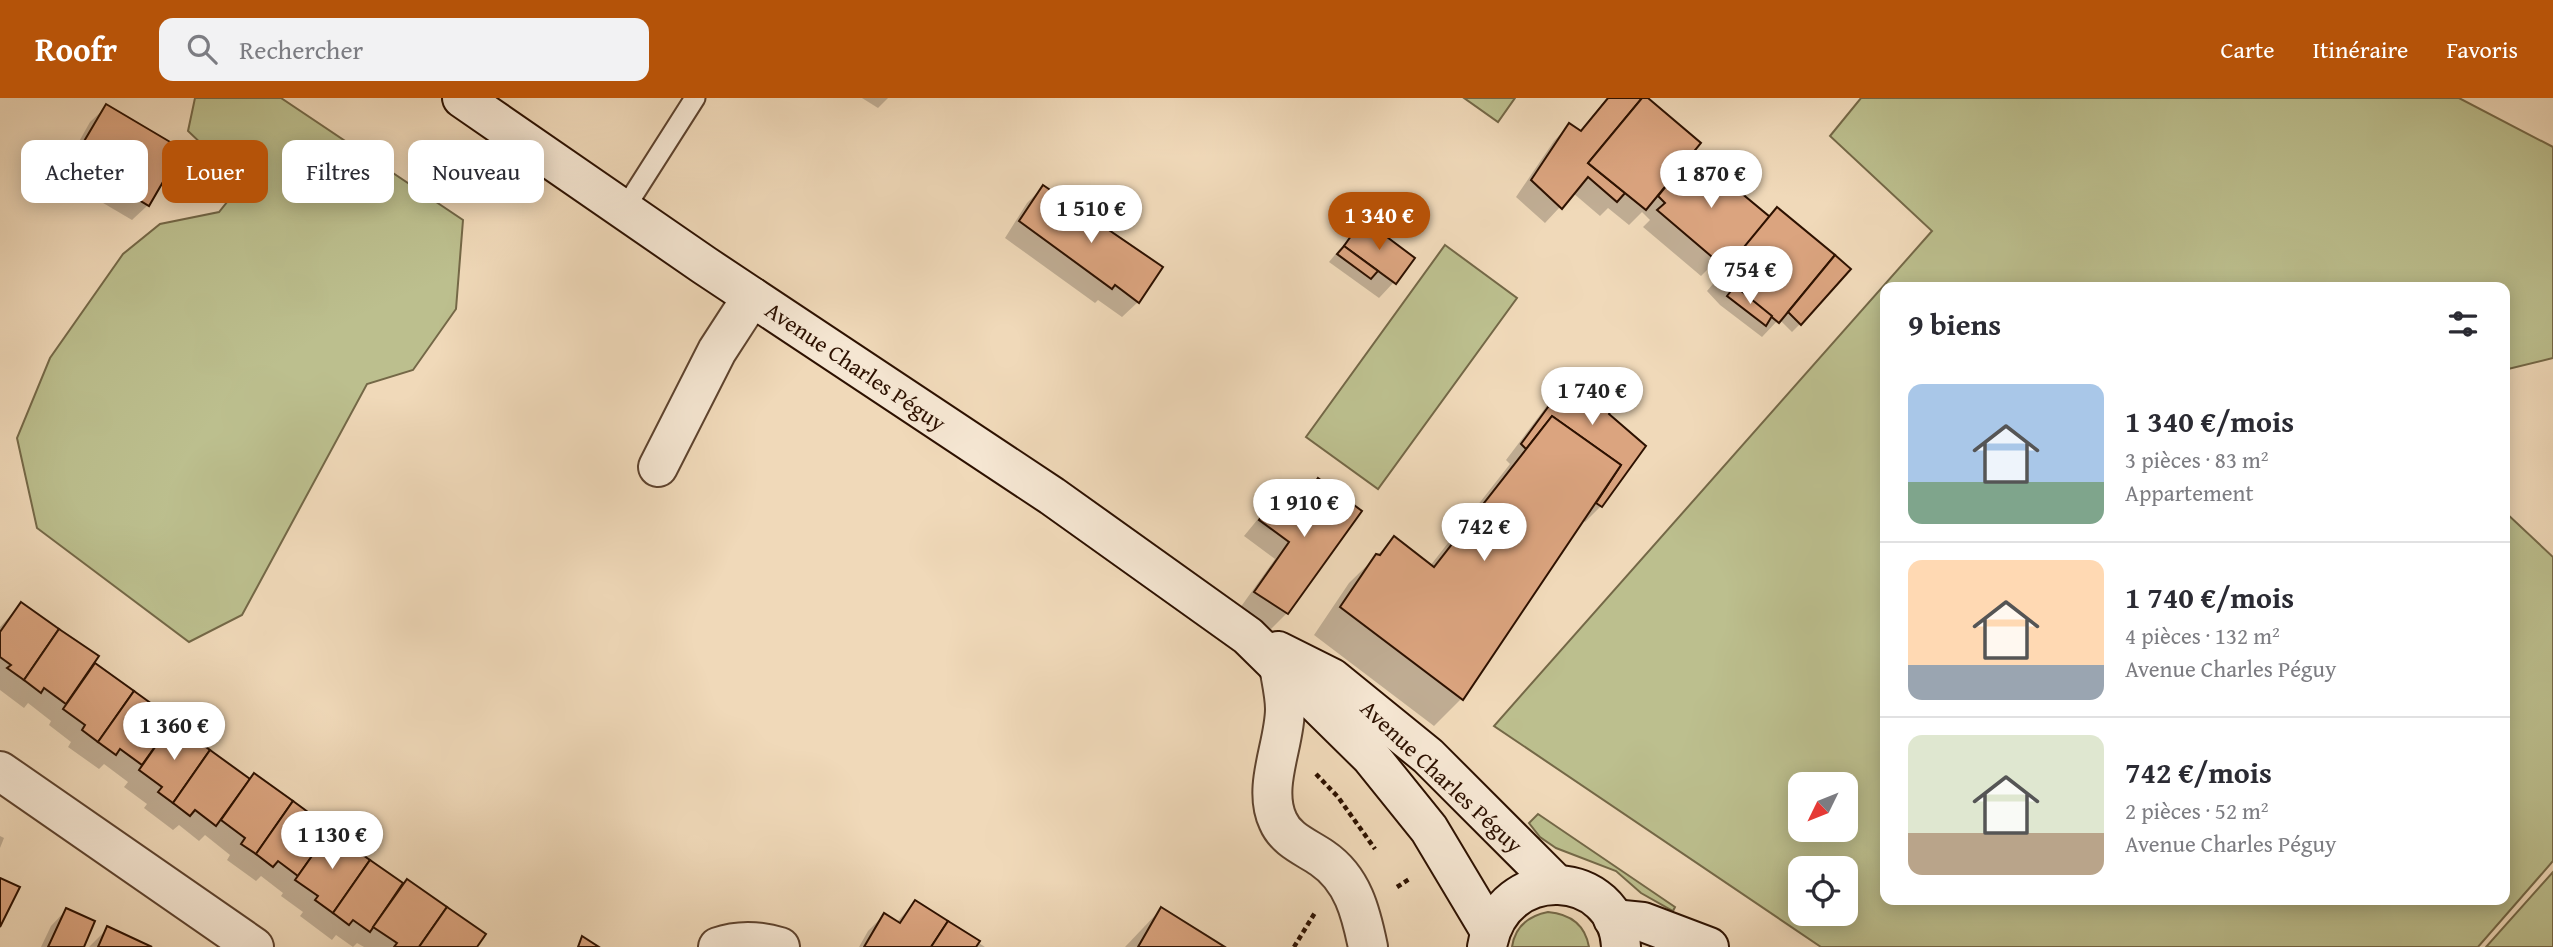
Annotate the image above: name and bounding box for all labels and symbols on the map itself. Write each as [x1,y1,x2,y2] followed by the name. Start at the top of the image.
[1646,150,1776,210] pin: 1 870 €
[1026,186,1156,245] pin: 1 510 €
[1314,192,1444,252] pin: 1 340 €
[1701,246,1799,306] pin: 754 €
[759,293,953,439] street label: Avenue Charles Péguy
[1527,368,1657,427] pin: 1 740 €
[1239,480,1369,539] pin: 1 910 €
[1435,504,1533,563] pin: 742 €
[1353,692,1531,861] street label: Avenue Charles Péguy
[109,702,239,762] pin: 1 360 €
[1788,772,1858,842] north arrow
[267,812,397,871] pin: 1 130 €

